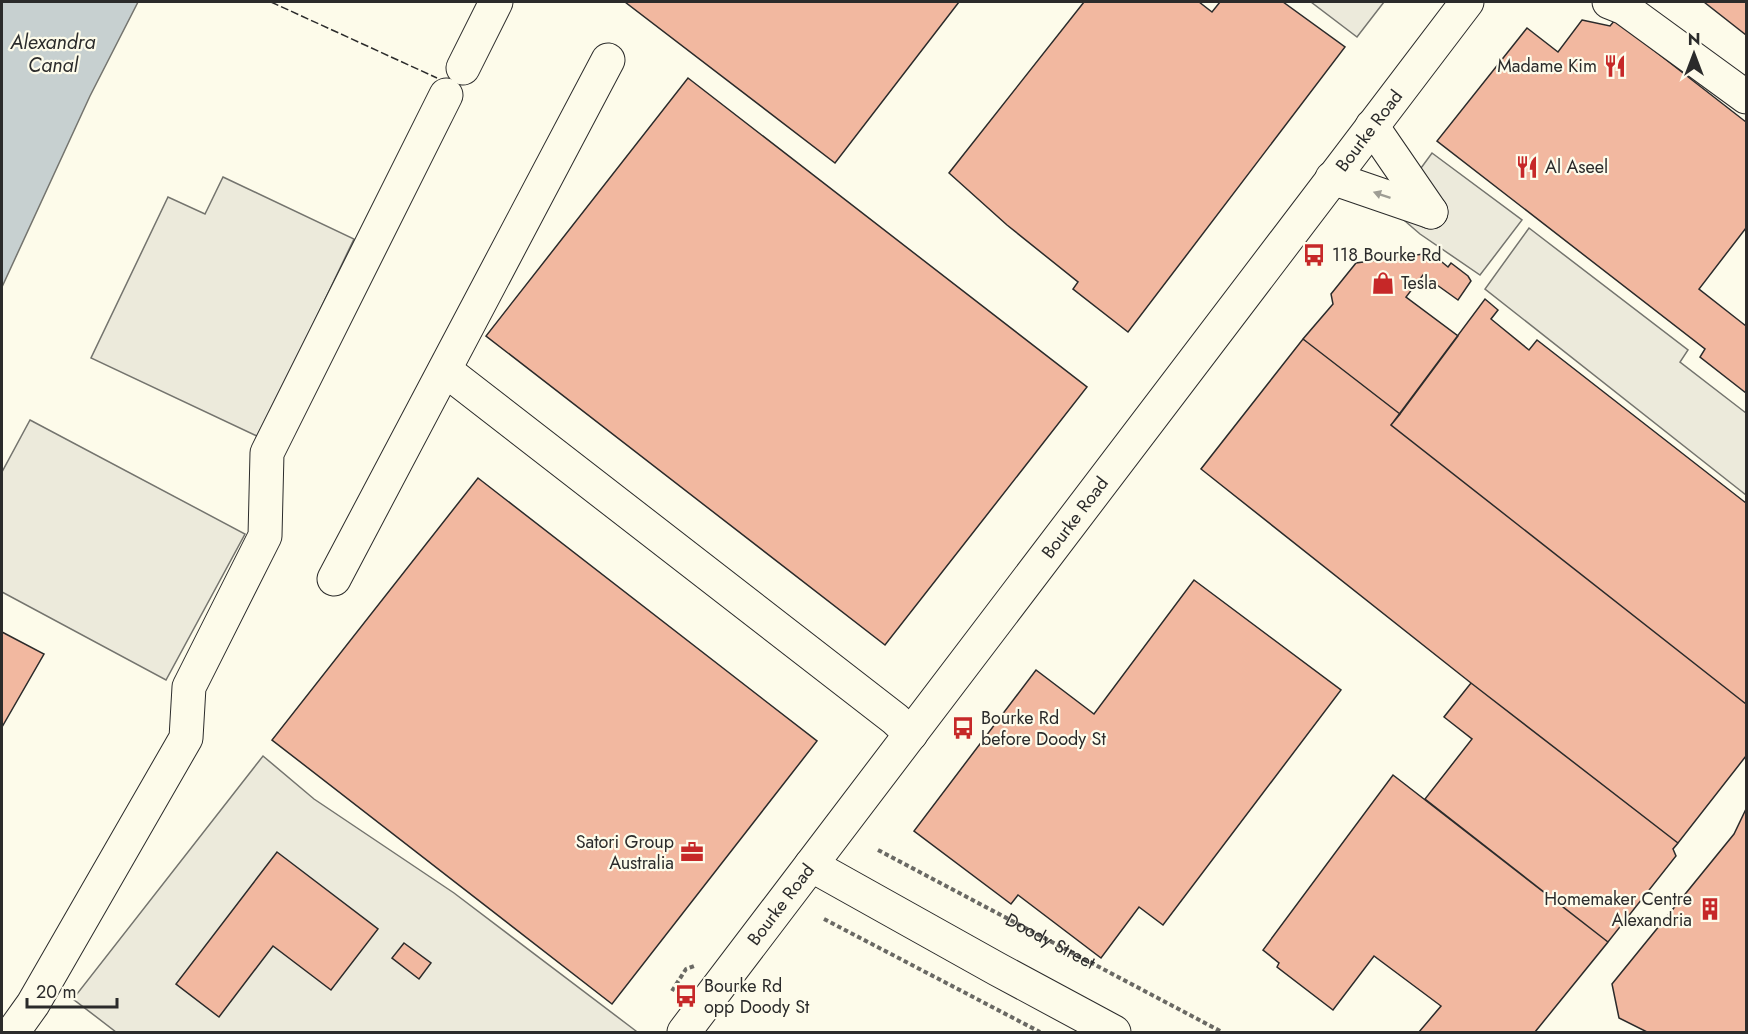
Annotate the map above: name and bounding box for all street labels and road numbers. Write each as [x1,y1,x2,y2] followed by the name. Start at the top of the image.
[1329,84,1409,177] street label: Bourke Road
[1035,471,1115,564] street label: Bourke Road
[741,858,820,951] street label: Bourke Road
[1001,907,1101,976] street label: Doody Street

